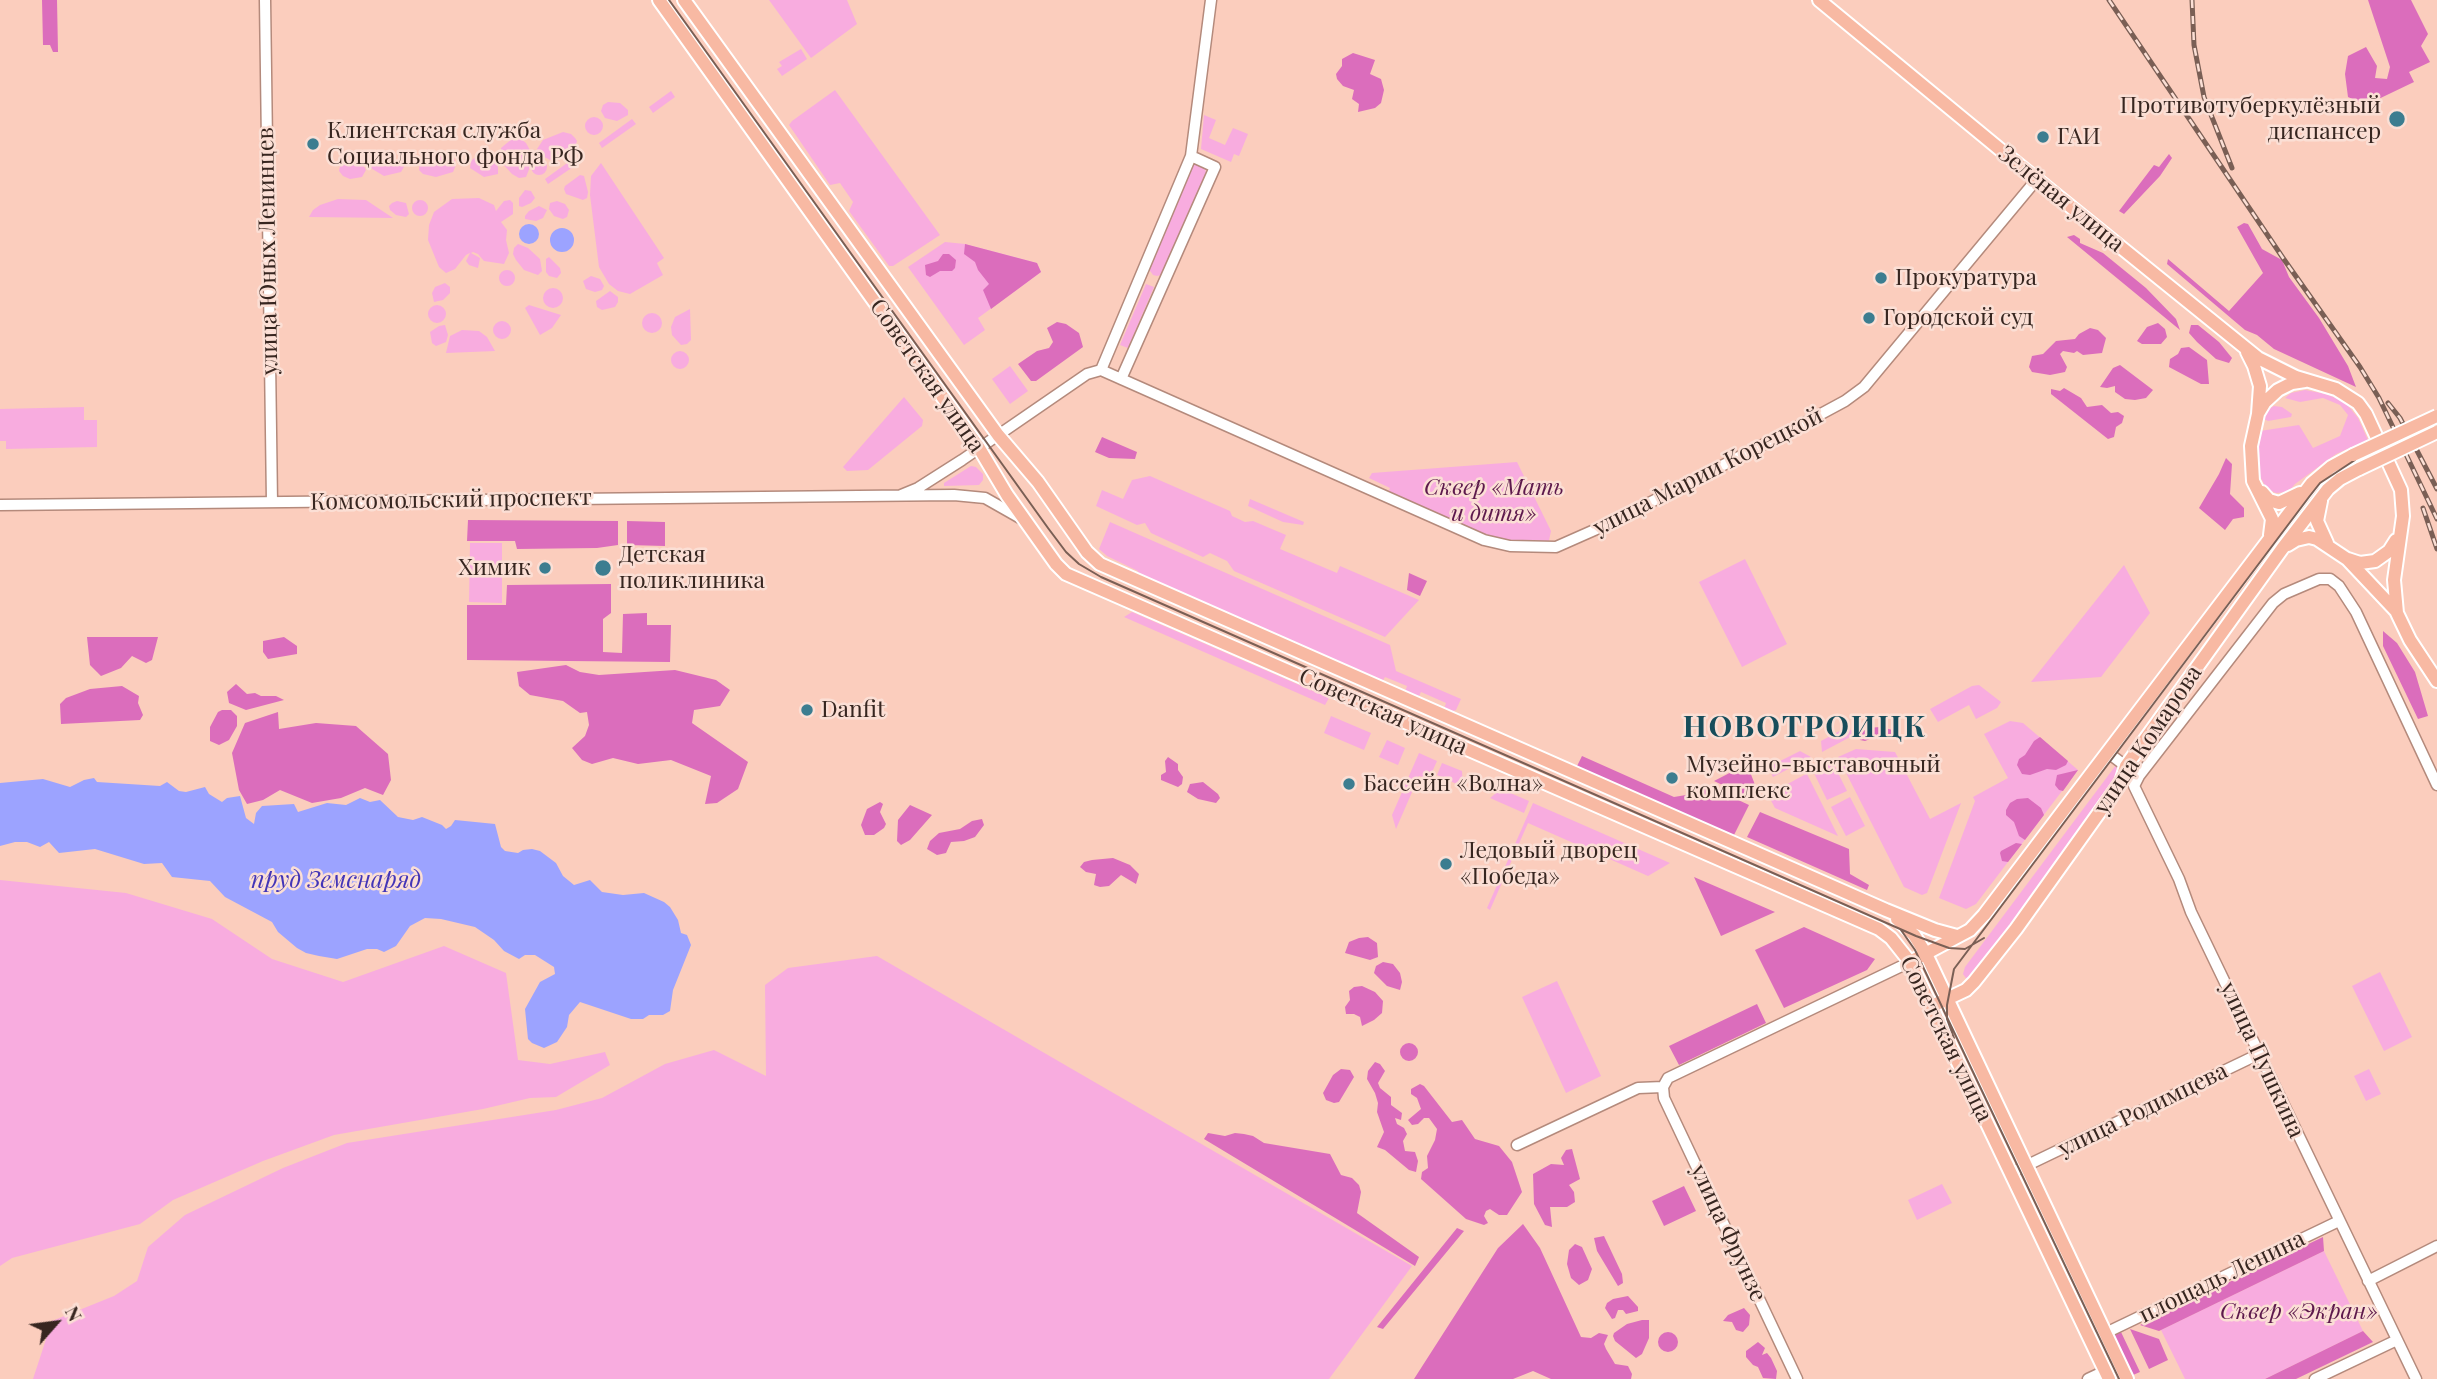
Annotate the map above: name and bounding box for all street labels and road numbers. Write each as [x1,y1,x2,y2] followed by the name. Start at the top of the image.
[252,127,284,375] street label: улица Юных Ленинцев
[1992,140,2130,258] street label: Зелёная улица
[864,294,990,458] street label: Советская улица
[1589,402,1827,542] street label: улица Марии Корецкой
[310,484,592,516] street label: Комсомольский проспект
[2088,660,2208,820] street label: улица Комарова
[1295,663,1471,761] street label: Советская улица
[1894,951,1998,1127] street label: Советская улица
[2214,978,2310,1142] street label: улица Пушкина
[2054,1057,2232,1163] street label: улица Родимцева
[1684,1160,1772,1306] street label: улица Фрунзе
[2135,1225,2309,1329] street label: площадь Ленина

